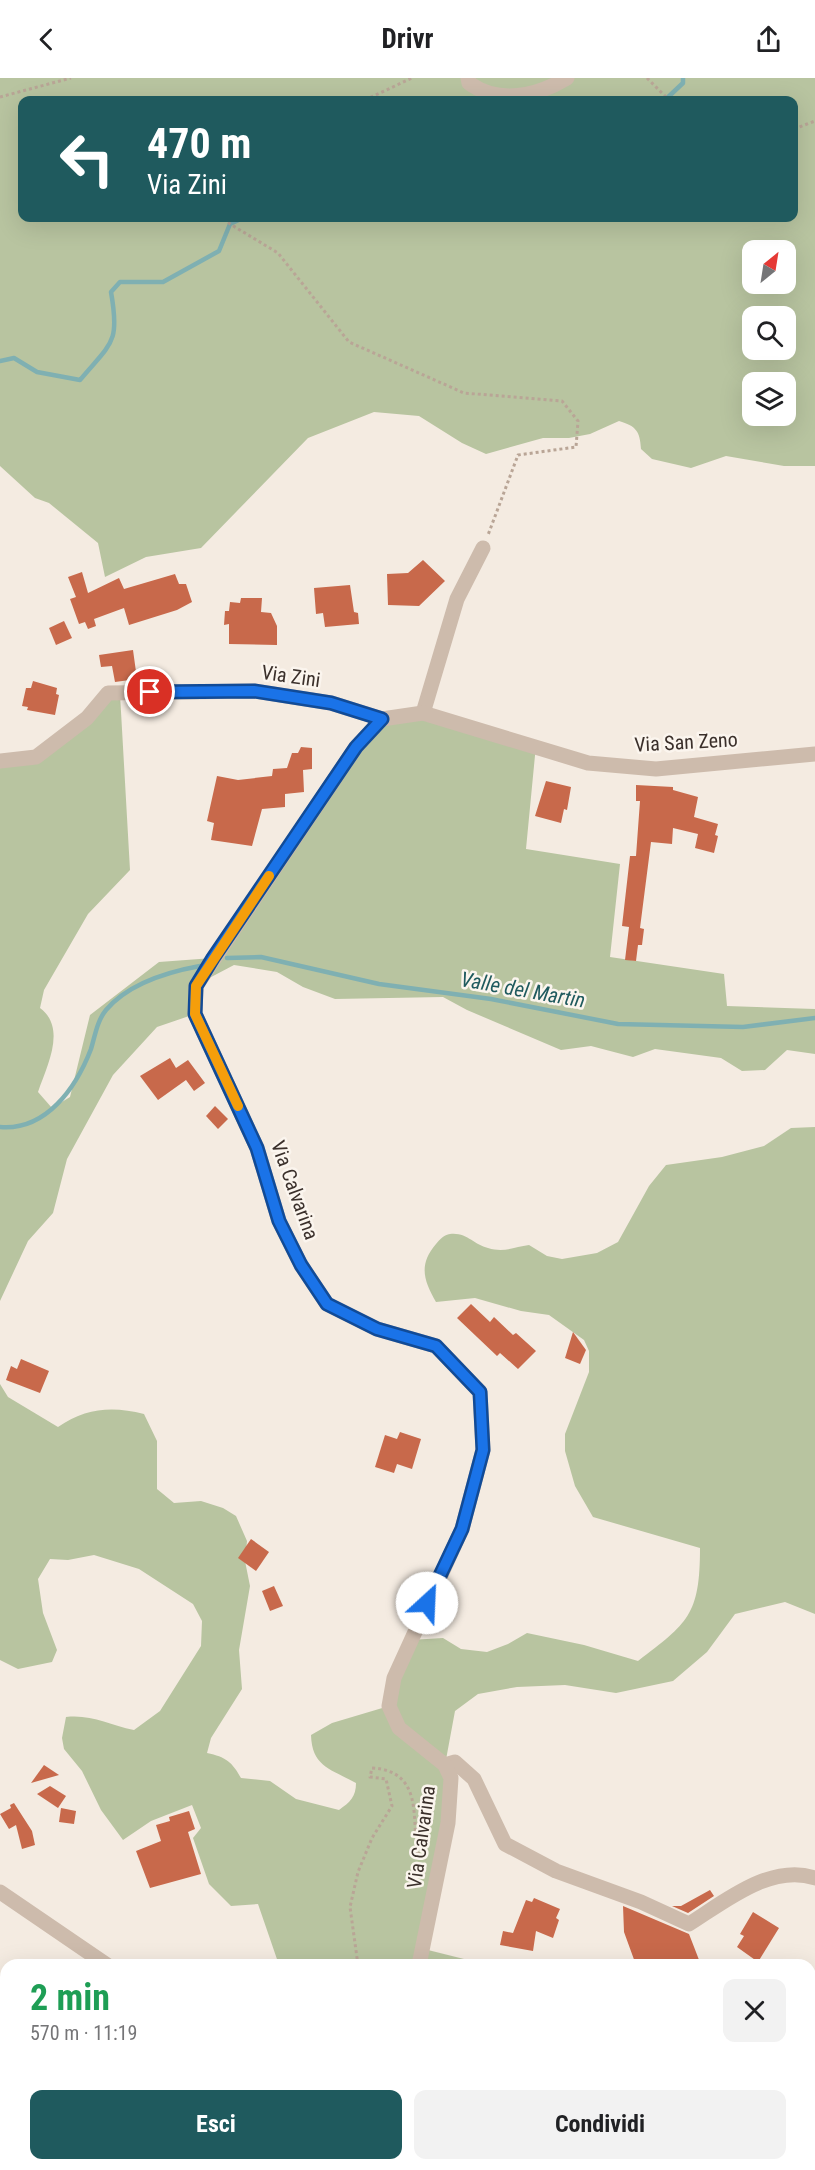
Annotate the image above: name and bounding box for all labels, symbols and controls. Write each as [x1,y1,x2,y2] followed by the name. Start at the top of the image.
[30,23,63,56] icon: back
[381,23,434,55] text: Drivr
[752,23,785,56] icon: share
[147,119,252,168] text: 470 m
[48,120,126,198] icon: left
[147,169,227,201] text: Via Zini
[742,240,796,294] north arrow
[742,240,796,426] map controls
[742,306,796,360] button: search
[742,372,796,426] button: layers
[260,660,322,692] street label: Via Zini
[124,666,175,717] pin
[133,675,166,708] icon: arrive
[634,727,738,757] street label: Via San Zeno
[459,967,587,1013] water label: Valle del Martin
[266,1137,324,1243] street label: Via Calvarina
[395,1571,459,1635] position arrow
[402,1784,440,1890] street label: Via Calvarina
[30,1977,110,2019] text: 2 min
[723,1979,786,2042] button: close
[30,2021,137,2045] text: 570 m · 11:19
[30,2090,402,2159] button: Esci
[414,2090,786,2159] button: Condividi

